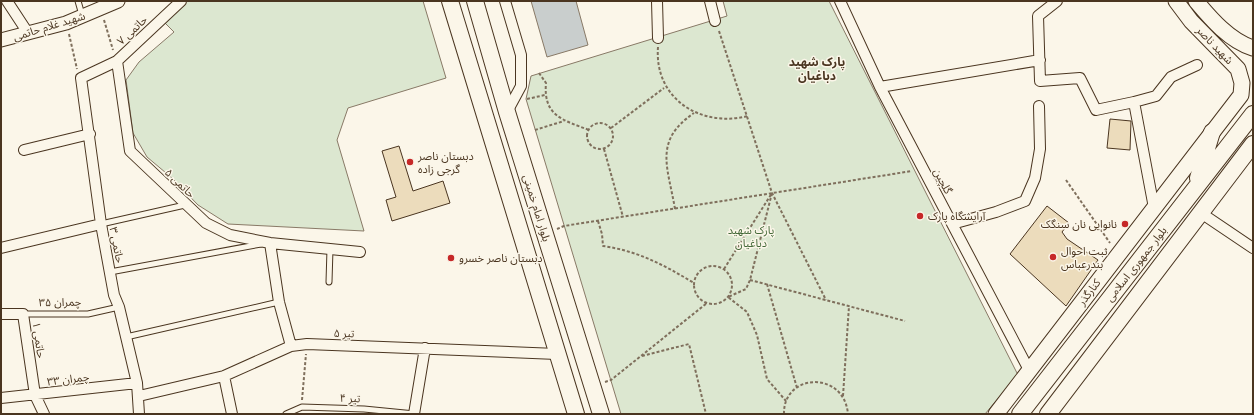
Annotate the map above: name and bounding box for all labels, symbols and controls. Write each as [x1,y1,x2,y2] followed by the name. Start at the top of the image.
[11,8,87,45] street label: شهید غلام حاتمی
[114,12,151,48] street label: حاتمی ۷
[1193,22,1237,67] street label: شهید ناصر
[789,54,845,84] district label: پارک شهید دباغیان
[417,149,474,176] place label: دبستان ناصر گرجی زاده
[405,157,415,167] marker: دبستان ناصر گرجی زاده
[162,165,198,201] street label: حاتمی ۵
[930,166,956,197] street label: گلچین
[519,173,554,244] street label: بلوار امام خمینی
[928,209,986,224] place label: آرایشگاه پارک
[915,211,925,221] marker: آرایشگاه پارک
[1041,217,1117,231] place label: نانوایی نان سنگک
[1120,219,1130,229] marker: نانوایی نان سنگک
[728,223,774,250] park label: پارک شهید دباغیان
[1102,224,1170,304] street label: بلوار جمهوری اسلامی
[107,226,127,265] street label: حاتمی ۳
[1061,244,1107,271] place label: ثبت احوال بندرعباس
[459,251,543,265] place label: دبستان ناصر خسرو
[1048,252,1058,262] marker: ثبت احوال بندرعباس
[446,253,456,263] marker: دبستان ناصر خسرو
[1074,276,1104,309] street label: کنارگذر
[39,295,82,310] street label: چمران ۳۵
[30,321,49,360] street label: حاتمی ۱
[333,326,355,340] street label: تیر ۵
[46,369,91,390] street label: چمران ۳۳
[339,391,361,405] street label: تیر ۴

